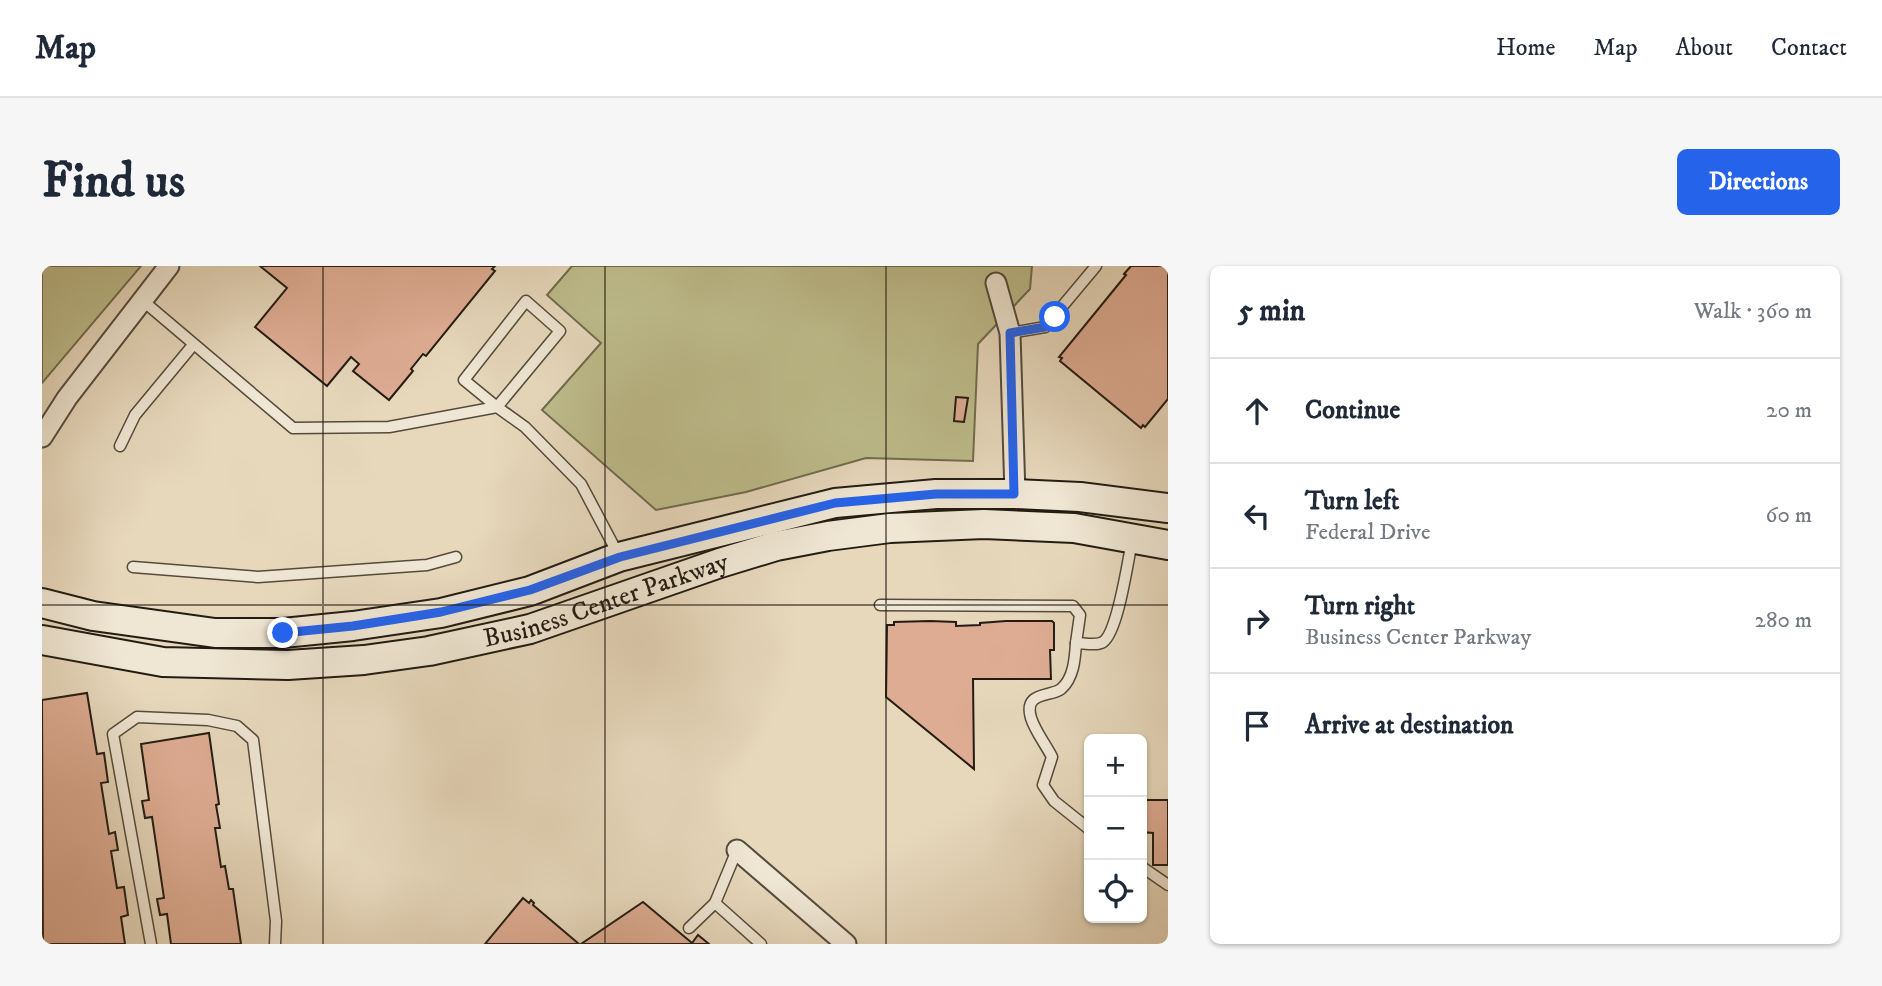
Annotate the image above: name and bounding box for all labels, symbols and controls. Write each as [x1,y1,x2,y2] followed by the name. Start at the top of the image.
[35,28,96,69] text: Map
[1496,33,1555,63] text: Home
[1593,33,1638,63] text: Map
[1676,33,1733,63] text: About
[1771,33,1847,63] text: Contact
[1677,149,1840,215] button: Directions
[42,151,185,213] text: Find us
[1238,293,1305,330] text: 5 min
[1694,297,1812,326] text: Walk · 360 m
[1039,301,1070,332] route start
[1238,392,1276,430] icon: ahead
[1305,394,1400,427] text: Continue
[1766,396,1812,425] text: 20 m
[1305,485,1399,518] text: Turn left
[1238,497,1276,535] icon: left
[1765,501,1812,530] text: 60 m
[1305,518,1430,547] text: Federal Drive
[480,545,733,655] street label: Business Center Parkway
[1305,590,1415,623] text: Turn right
[1238,602,1276,640] icon: right
[1755,606,1812,635] text: 280 m
[267,617,298,648] route end
[1305,623,1531,652] text: Business Center Parkway
[1238,707,1276,745] icon: arrive
[1305,709,1514,742] text: Arrive at destination
[1084,734,1147,923] map controls
[1084,734,1147,797] button: +
[1084,797,1147,860] button: −
[1084,860,1147,923] button: locate

